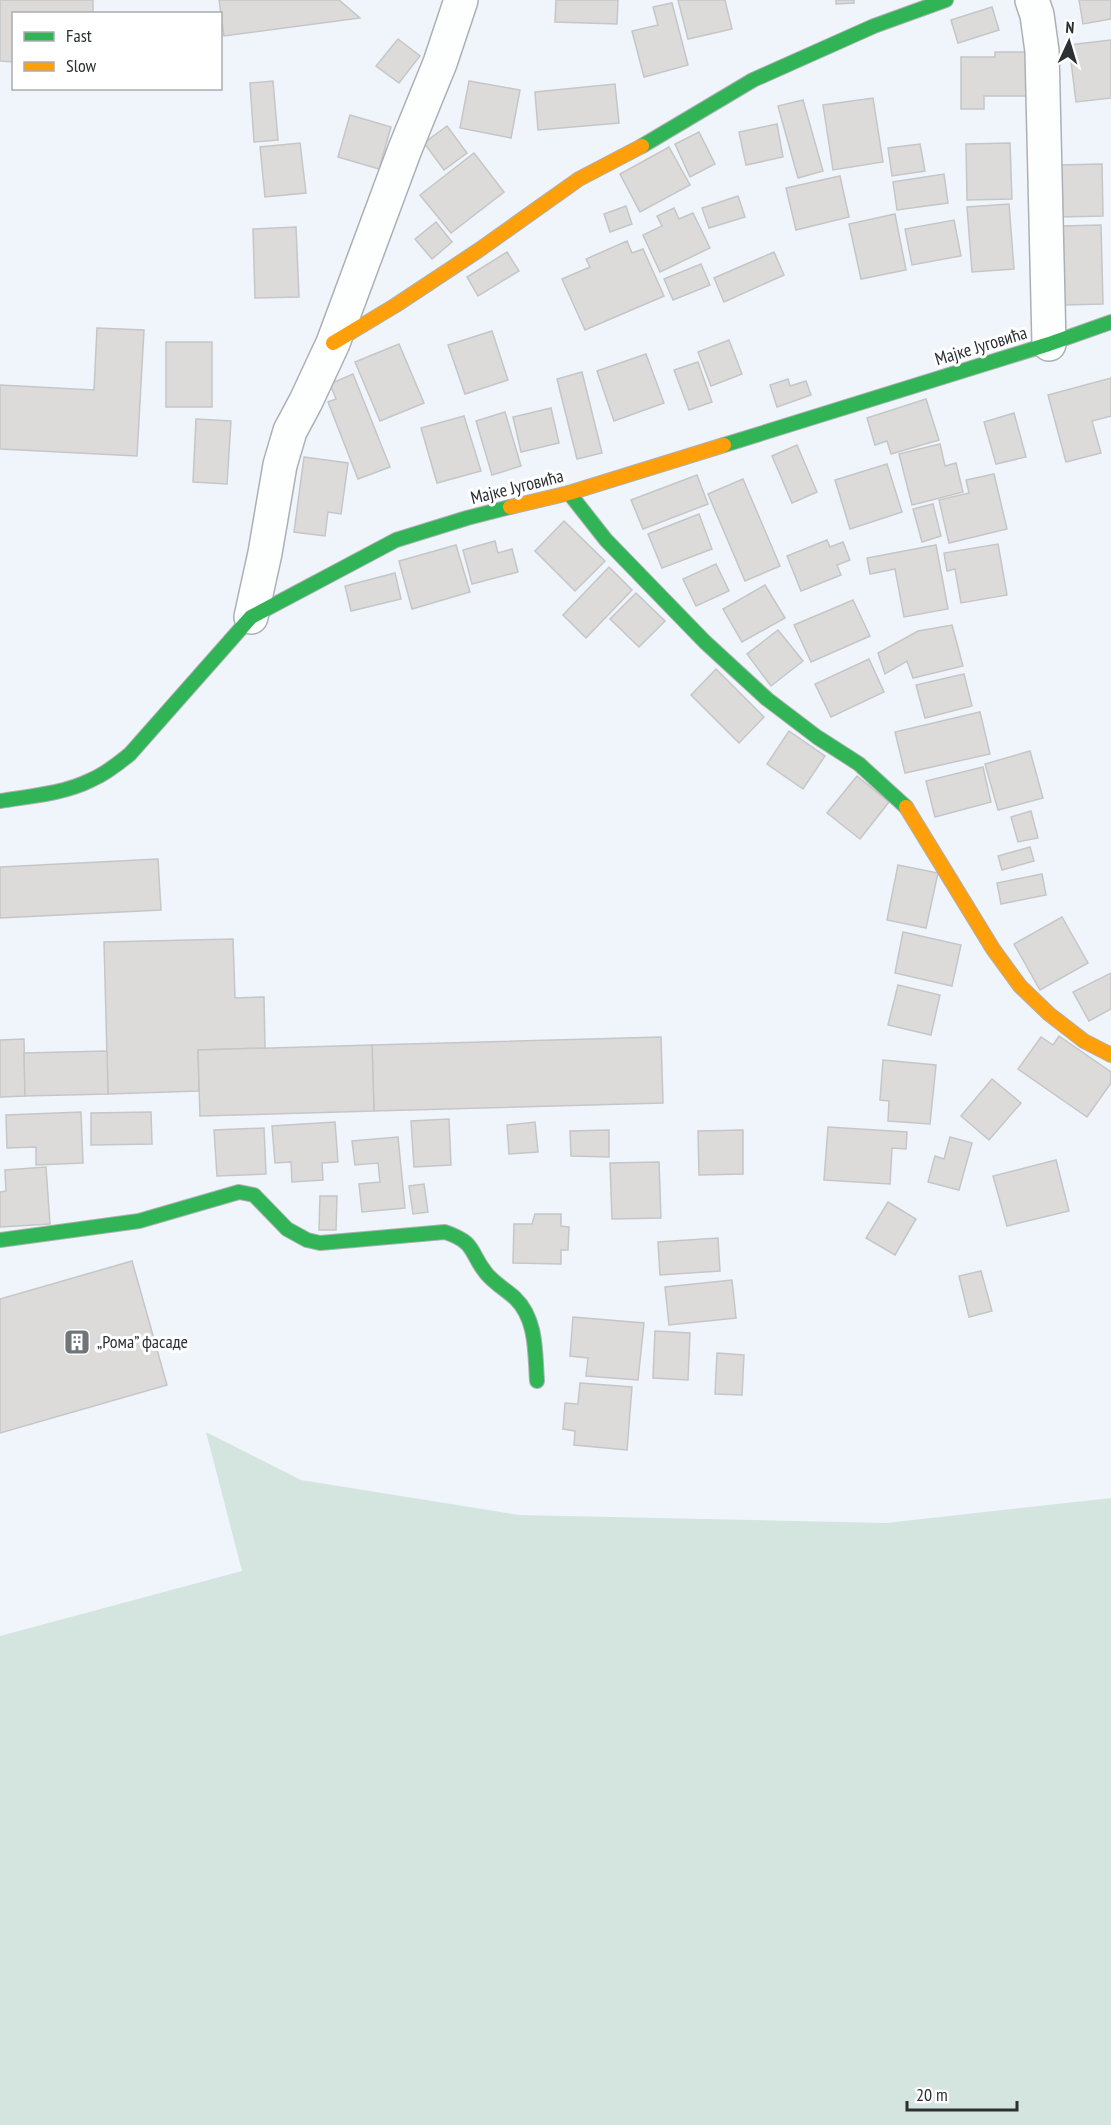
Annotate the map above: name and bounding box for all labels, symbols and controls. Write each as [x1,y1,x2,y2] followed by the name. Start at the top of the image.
[12,12,222,90] legend
[1039,12,1099,72] north arrow
[1065,17,1075,37] text: N
[66,24,92,47] text: Fast
[66,54,97,77] text: Slow
[932,321,1030,370] street label: Мајке Југовића
[468,464,566,509] street label: Мајке Југовића
[62,1327,92,1357] building icon: „Рома” фасаде
[97,1330,188,1353] place label: „Рома” фасаде
[907,2074,1016,2112] scale bar
[916,2083,948,2106] text: 20 m

